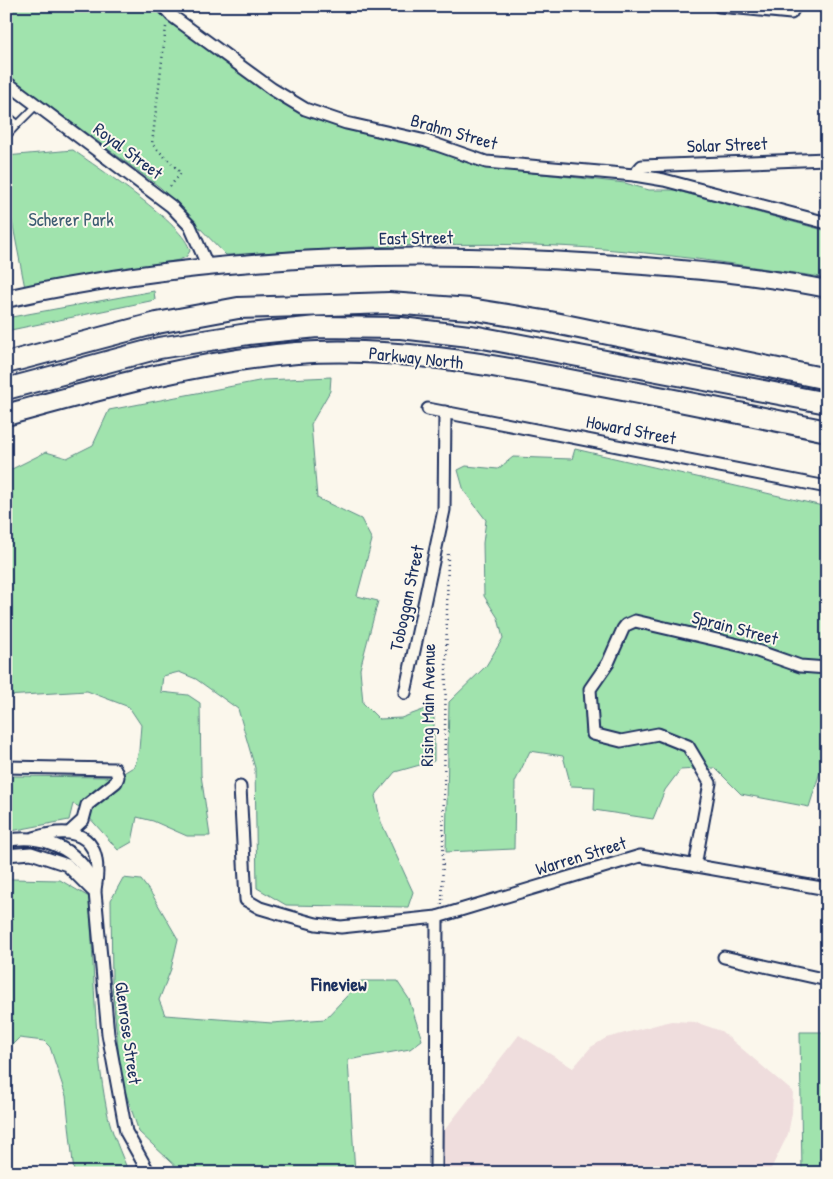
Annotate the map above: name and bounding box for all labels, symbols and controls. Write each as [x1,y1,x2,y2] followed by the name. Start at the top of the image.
[408,107,501,156] street label: Brahm Street
[88,116,169,185] street label: Royal Street
[686,131,768,158] street label: Solar Street
[28,207,114,232] park label: Scherer Park
[379,224,454,251] street label: East Street
[368,340,465,375] street label: Parkway North
[584,409,679,451] street label: Howard Street
[383,542,430,653] street label: Toboggan Street
[689,604,782,651] street label: Sprain Street
[414,643,441,767] street label: Rising Main Avenue
[533,830,630,881] street label: Warren Street
[310,971,367,997] district label: Fineview
[109,980,148,1086] street label: Glenrose Street

